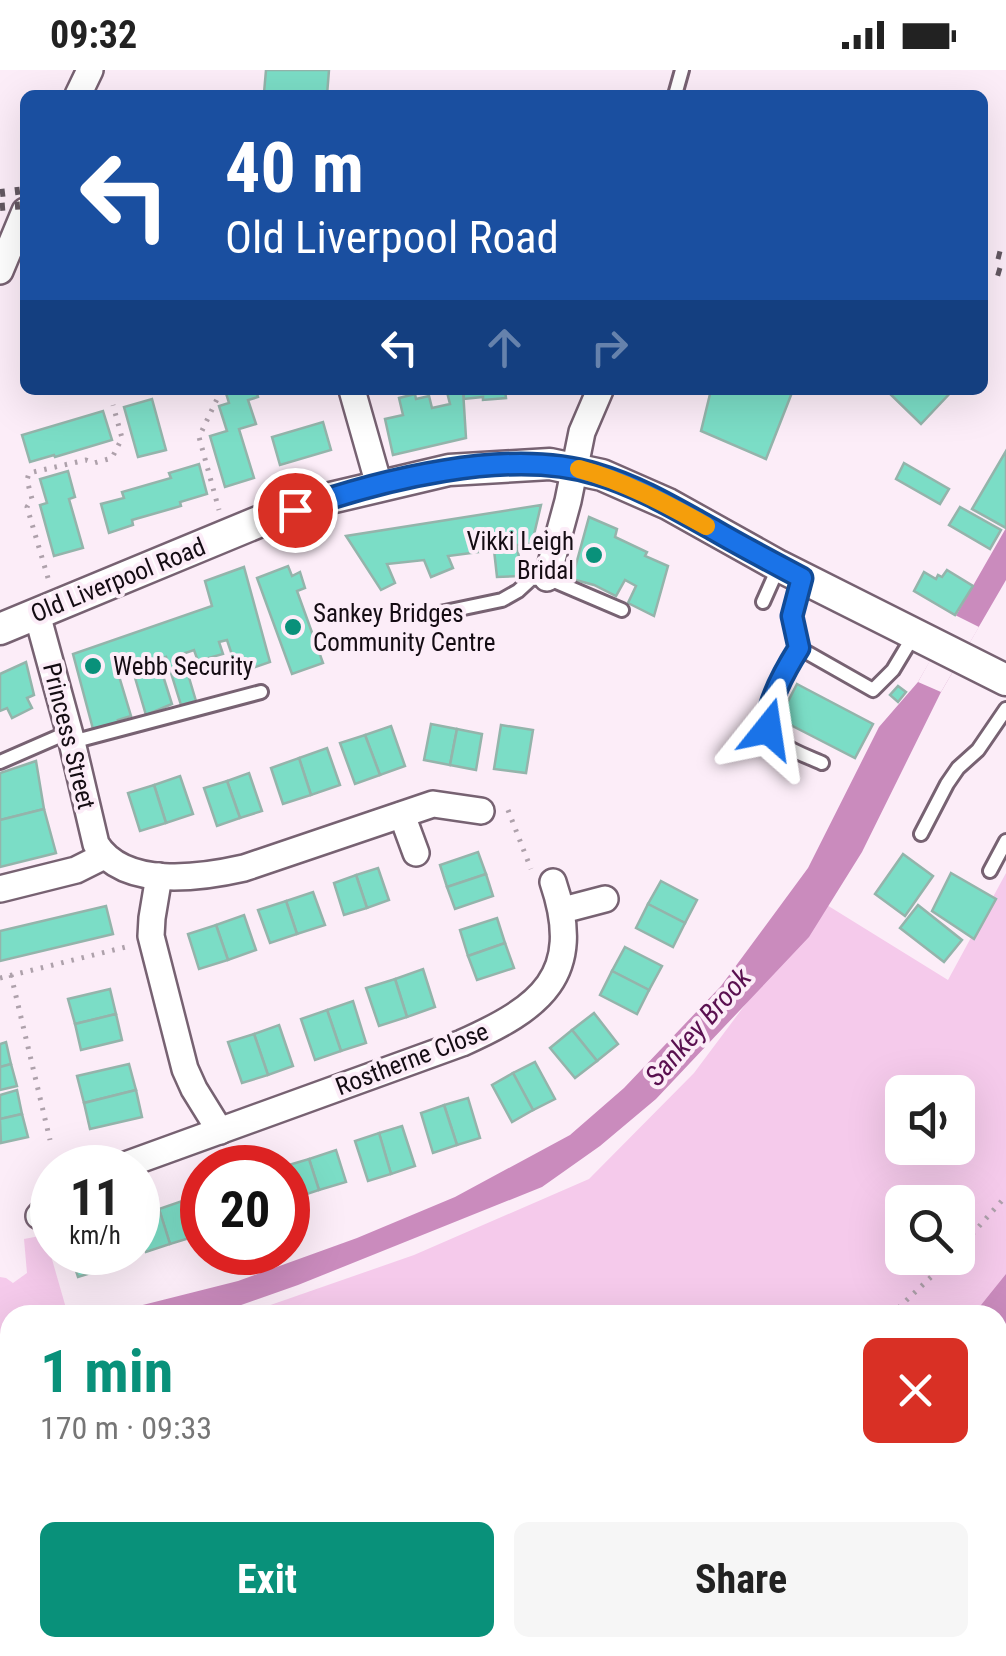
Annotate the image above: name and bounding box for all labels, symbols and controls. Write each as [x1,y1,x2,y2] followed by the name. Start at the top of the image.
[50,13,137,57] text: 09:32
[225,127,364,209] text: 40 m
[60,130,190,260] icon: left
[225,211,559,264] text: Old Liverpool Road
[372,320,427,375] icon: left
[477,320,532,375] icon: ahead
[582,320,637,375] icon: right
[253,468,338,553] pin
[268,483,323,538] icon: arrive
[466,527,574,585] place label: Vikki Leigh Bridal
[27,532,209,628] street label: Old Liverpool Road
[583,544,605,566] marker: Vikki Leigh Bridal
[313,599,495,657] place label: Sankey Bridges Community Centre
[282,616,304,638] marker: Sankey Bridges Community Centre
[113,652,253,681] place label: Webb Security
[82,655,104,677] marker: Webb Security
[37,660,101,812] street label: Princess Street
[716,677,820,781] position arrow
[638,961,758,1092] water label: Sankey Brook
[332,1017,492,1101] street label: Rostherne Close
[885,1075,975,1275] map controls
[885,1075,975,1165] button: sound
[180,1145,310,1275] speed limit sign: 20
[70,1169,120,1227] text: 11
[885,1185,975,1275] button: search
[69,1221,121,1250] text: km/h
[40,1336,173,1407] text: 1 min
[863,1338,968,1443] button: close
[40,1409,212,1447] text: 170 m · 09:33
[40,1522,494,1637] button: Exit
[514,1522,968,1637] button: Share

